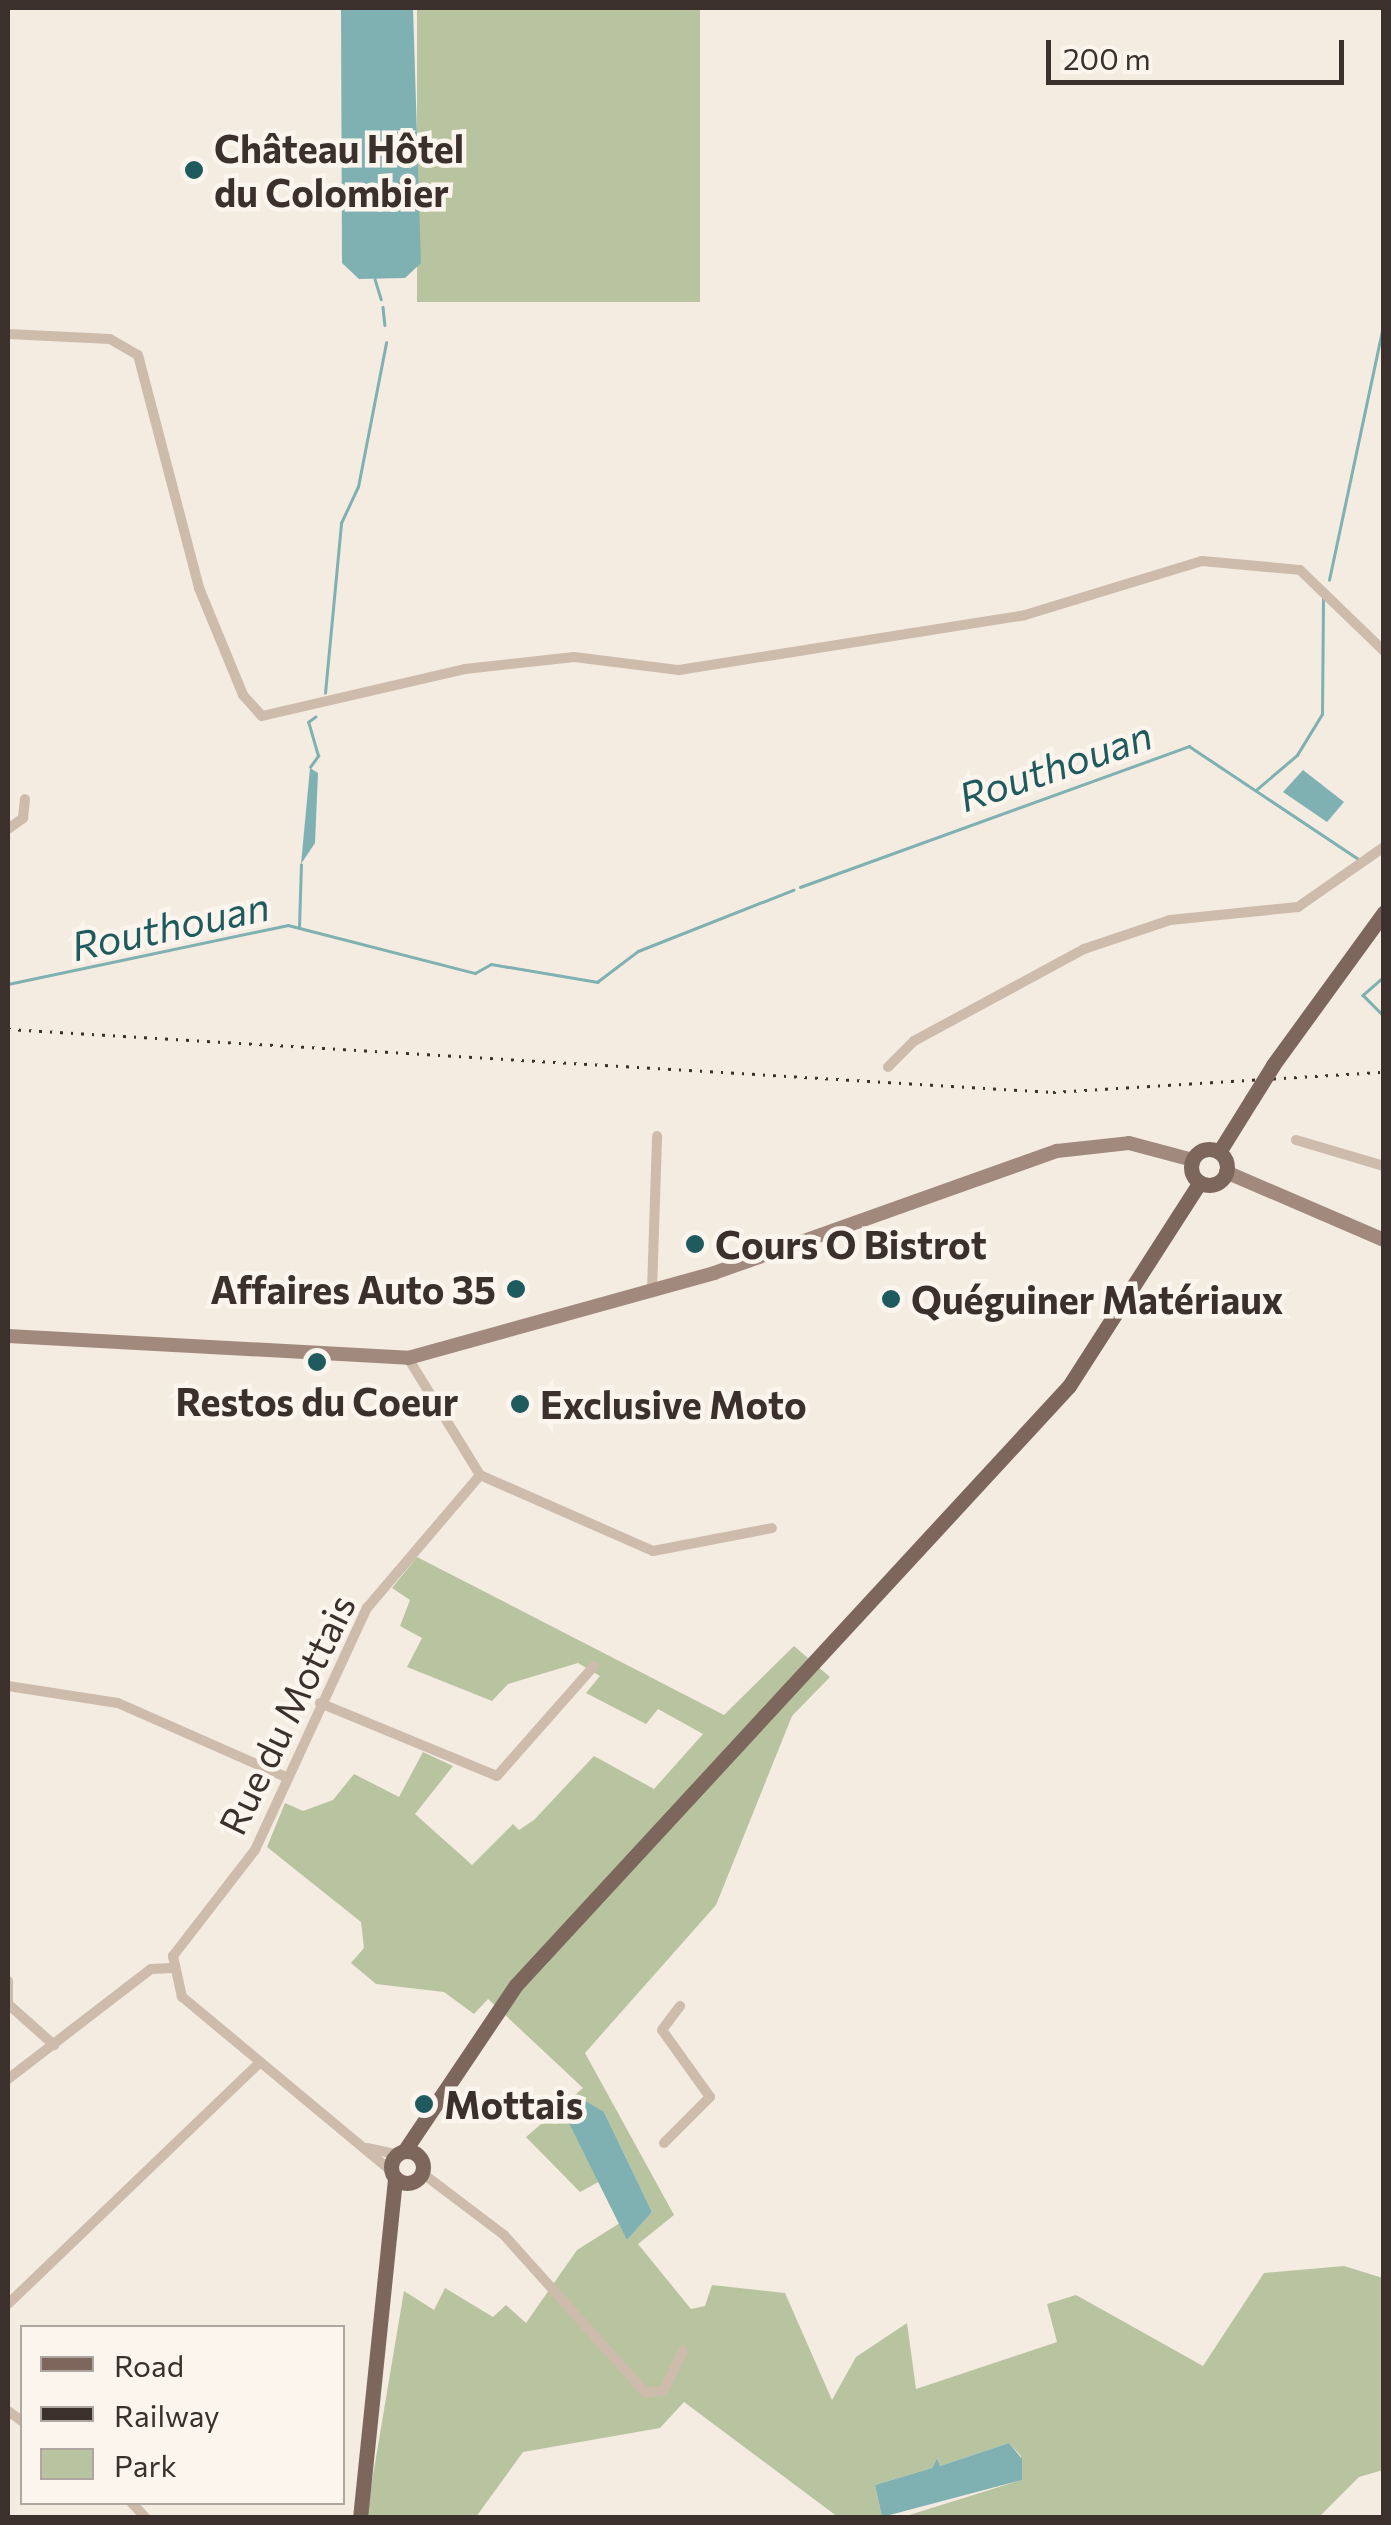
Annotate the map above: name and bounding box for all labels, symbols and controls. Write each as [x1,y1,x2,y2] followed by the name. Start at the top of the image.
[1051,20,1348,82] scale bar
[1063,39,1151,76] text: 200 m
[214,125,464,214] place label: Château Hôtel du Colombier
[183,159,205,181] marker: Château Hôtel du Colombier
[952,710,1158,820] water label: Routhouan
[67,881,273,969] water label: Routhouan
[715,1221,987,1267] place label: Cours O Bistrot
[684,1233,706,1255] marker: Cours O Bistrot
[210,1266,496,1312] place label: Affaires Auto 35
[911,1276,1283,1322] place label: Quéguiner Matériaux
[505,1278,527,1300] marker: Affaires Auto 35
[880,1288,902,1310] marker: Quéguiner Matériaux
[306,1351,328,1373] marker: Restos du Coeur
[176,1378,458,1424] place label: Restos du Coeur
[540,1381,807,1427] place label: Exclusive Moto
[509,1393,531,1415] marker: Exclusive Moto
[208,1587,364,1841] street label: Rue du Mottais
[444,2081,583,2127] place label: Mottais
[413,2093,435,2115] marker: Mottais
[20,2325,345,2505] legend
[114,2346,184,2383] text: Road
[114,2396,220,2433] text: Railway
[114,2446,177,2483] text: Park

